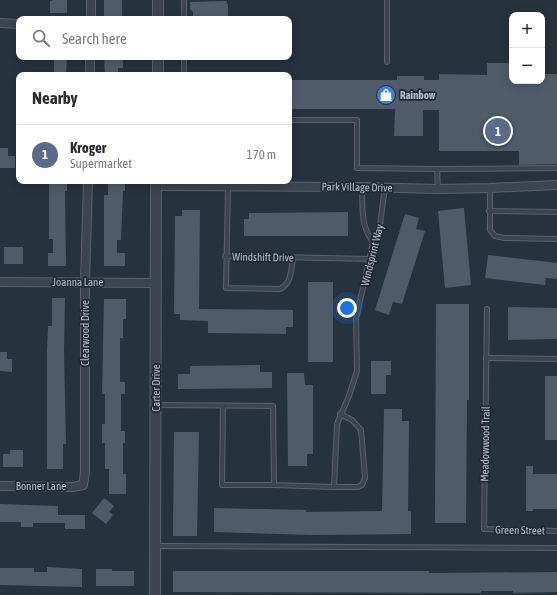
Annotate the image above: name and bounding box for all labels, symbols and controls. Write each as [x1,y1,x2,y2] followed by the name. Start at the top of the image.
[509,12,545,84] map controls
[509,12,545,48] button: +
[16,16,292,60] search box
[30,27,52,49] icon: search
[62,30,127,47] text: Search here
[509,48,545,84] button: −
[375,84,397,106] shop icon: Rainbow
[32,88,78,108] text: Nearby
[400,89,436,101] place label: Rainbow
[485,116,511,146] pin: 1
[70,139,106,156] text: Kroger
[42,147,48,162] text: 1
[247,147,276,162] text: 170 m
[70,156,132,171] text: Supermarket
[321,180,393,194] street label: Park Village Drive
[359,222,386,287] street label: Windsprint Way
[232,250,294,264] street label: Windshift Drive
[53,276,103,288] street label: Joanna Lane
[337,298,357,318] your location
[79,300,91,366] street label: Clearwood Drive
[150,364,162,412] street label: Carter Drive
[478,406,492,482] street label: Meadowwood Trail
[16,480,66,492] street label: Bonner Lane
[495,524,545,536] street label: Green Street

